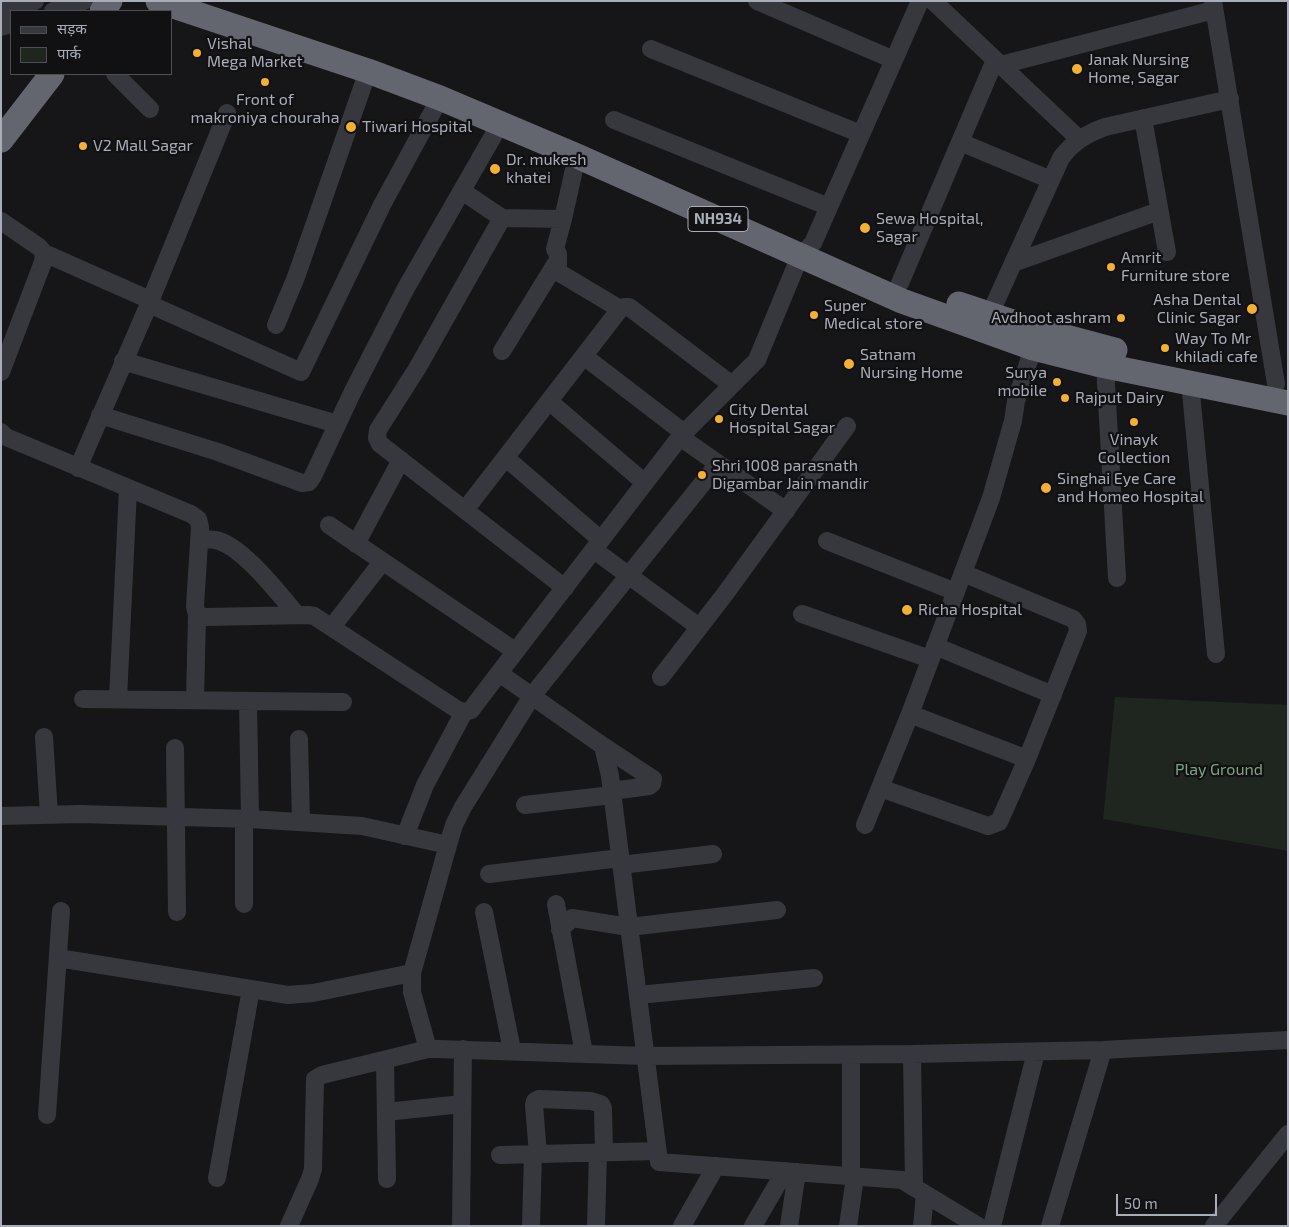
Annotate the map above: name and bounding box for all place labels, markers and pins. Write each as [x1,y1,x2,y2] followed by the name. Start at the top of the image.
[207,34,303,72] place label: Vishal Mega Market
[191,47,203,59] marker: Vishal Mega Market
[1088,50,1189,88] place label: Janak Nursing Home, Sagar
[1070,62,1084,76] marker: Janak Nursing Home, Sagar
[259,76,271,88] marker: Front of makroniya chouraha
[191,90,339,128] place label: Front of makroniya chouraha
[362,117,472,137] place label: Tiwari Hospital
[344,120,358,134] marker: Tiwari Hospital
[93,136,193,156] place label: V2 Mall Sagar
[77,140,89,152] marker: V2 Mall Sagar
[506,150,586,188] place label: Dr. mukesh khatei
[488,162,502,176] marker: Dr. mukesh khatei
[876,209,983,247] place label: Sewa Hospital, Sagar
[858,221,872,235] marker: Sewa Hospital, Sagar
[1121,248,1230,286] place label: Amrit Furniture store
[1105,261,1117,273] marker: Amrit Furniture store
[1153,290,1241,328] place label: Asha Dental Clinic Sagar
[824,296,923,334] place label: Super Medical store
[1245,302,1259,316] marker: Asha Dental Clinic Sagar
[991,308,1111,328] place label: Avdhoot ashram
[808,309,820,321] marker: Super Medical store
[1115,312,1127,324] marker: Avdhoot ashram
[1175,329,1258,367] place label: Way To Mr khiladi cafe
[1159,342,1171,354] marker: Way To Mr khiladi cafe
[860,345,963,383] place label: Satnam Nursing Home
[842,357,856,371] marker: Satnam Nursing Home
[997,363,1047,401] place label: Surya mobile
[1051,376,1063,388] marker: Surya mobile
[1075,388,1164,408] place label: Rajput Dairy
[1059,392,1071,404] marker: Rajput Dairy
[729,400,835,438] place label: City Dental Hospital Sagar
[713,413,725,425] marker: City Dental Hospital Sagar
[1128,416,1140,428] marker: Vinayk Collection
[1098,430,1170,468] place label: Vinayk Collection
[712,456,869,494] place label: Shri 1008 parasnath Digambar Jain mandir
[696,469,708,481] marker: Shri 1008 parasnath Digambar Jain mandir
[1057,469,1204,507] place label: Singhai Eye Care and Homeo Hospital
[1039,481,1053,495] marker: Singhai Eye Care and Homeo Hospital
[918,600,1022,620] place label: Richa Hospital
[900,603,914,617] marker: Richa Hospital

